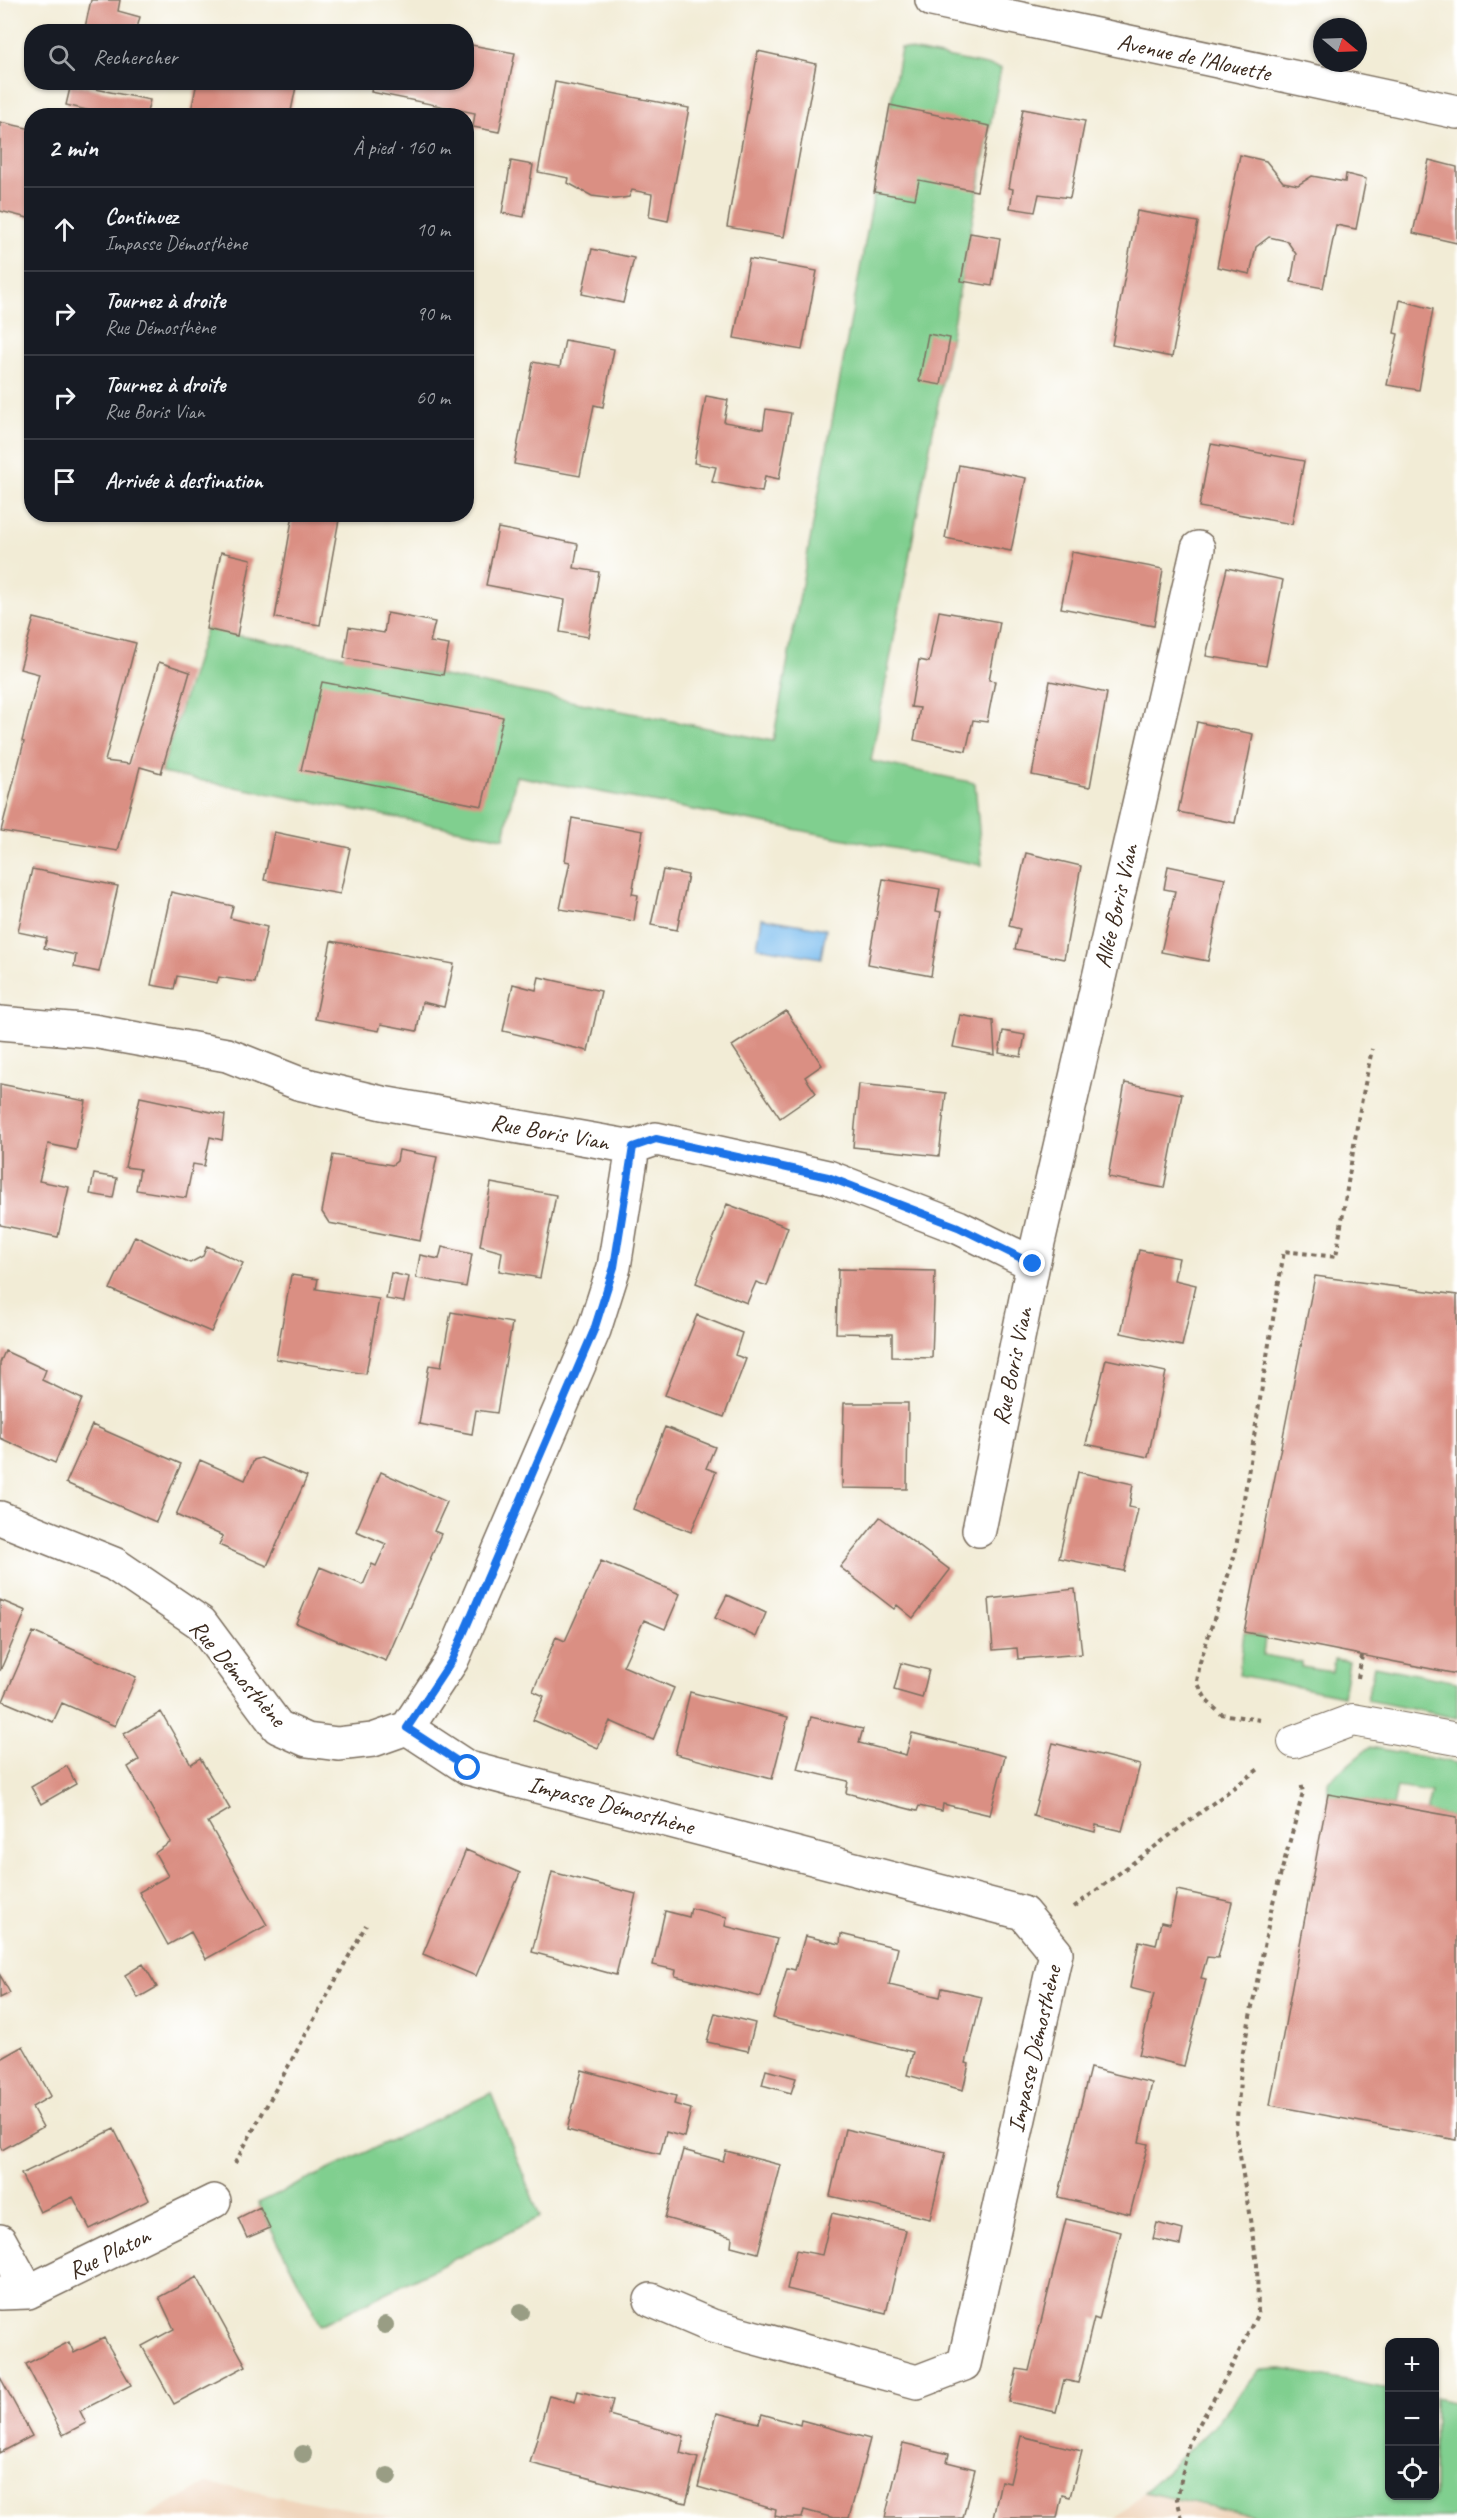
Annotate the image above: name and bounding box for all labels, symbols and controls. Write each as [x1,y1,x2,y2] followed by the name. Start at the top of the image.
[1313,18,1367,72] north arrow
[24,24,474,90] search box
[1115,26,1275,88] street label: Avenue de l'Alouette
[45,41,78,74] icon: search
[93,43,177,71] text: Rechercher
[48,131,98,164] text: 2 min
[353,135,450,160] text: À pied · 160 m
[105,203,178,231] text: Continuez
[48,213,81,246] icon: ahead
[416,217,450,242] text: 10 m
[105,231,247,256] text: Impasse Démosthène
[105,287,225,315] text: Tournez à droite
[48,297,81,330] icon: right
[416,301,450,326] text: 90 m
[105,315,215,340] text: Rue Démosthène
[105,371,225,399] text: Tournez à droite
[48,381,81,414] icon: right
[416,385,450,410] text: 60 m
[105,399,205,424] text: Rue Boris Vian
[48,465,81,498] icon: arrive
[105,467,263,495] text: Arrivée à destination
[1087,840,1145,971] street label: Allée Boris Vian
[489,1107,613,1157] street label: Rue Boris Vian
[1019,1250,1045,1276] route end
[985,1303,1039,1428] street label: Rue Boris Vian
[183,1613,294,1734] street label: Rue Démosthène
[454,1754,480,1780] route start
[525,1768,699,1842] street label: Impasse Démosthène
[1000,1961,1068,2135] street label: Impasse Démosthène
[63,2220,156,2286] street label: Rue Platon
[1385,2338,1439,2500] map controls
[1385,2338,1439,2392] button: +
[1385,2392,1439,2446] button: −
[1385,2446,1439,2500] button: locate

